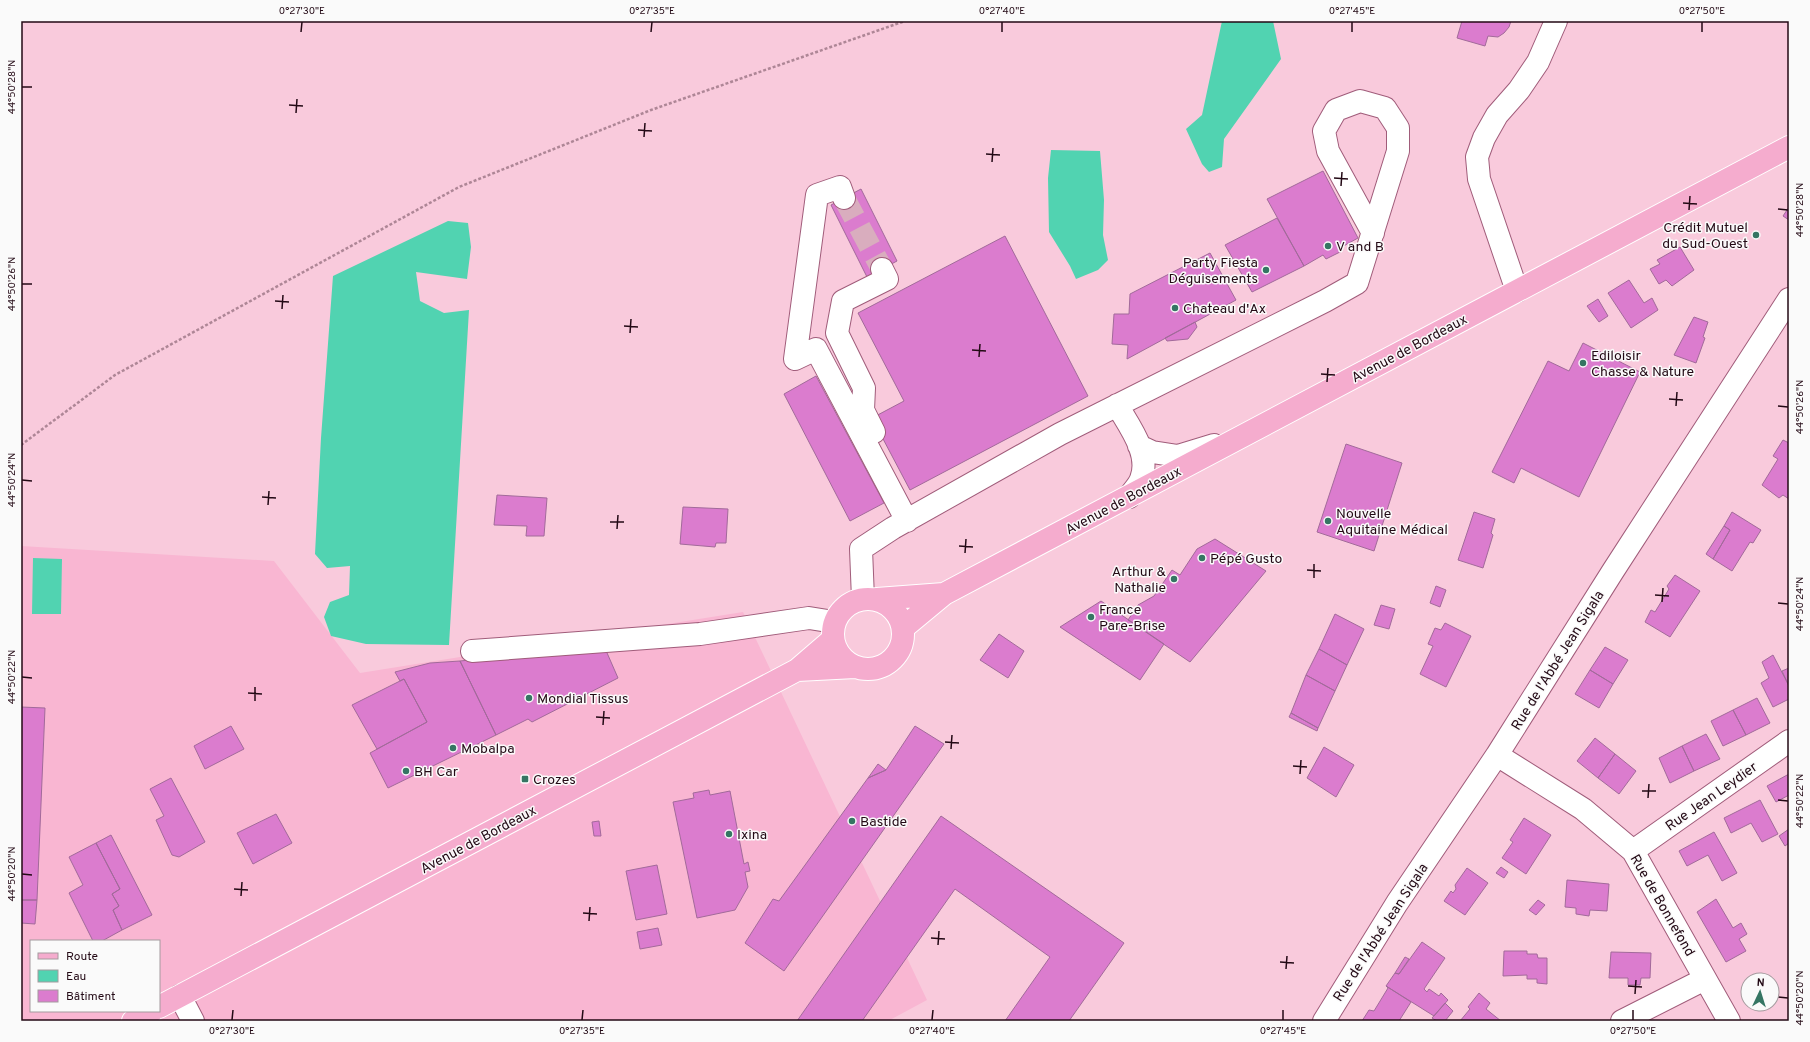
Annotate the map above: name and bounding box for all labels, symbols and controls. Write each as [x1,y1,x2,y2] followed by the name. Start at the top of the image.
[279,5,325,18] text: 0°27'30"E
[629,5,675,18] text: 0°27'35"E
[979,5,1025,18] text: 0°27'40"E
[1329,5,1375,18] text: 0°27'45"E
[1679,5,1725,18] text: 0°27'50"E
[6,60,19,114] text: 44°50'28"N
[1794,183,1807,237] text: 44°50'28"N
[1662,220,1748,253] place label: Crédit Mutuel du Sud-Ouest
[1751,230,1761,240] marker: Crédit Mutuel du Sud-Ouest
[1336,239,1384,256] place label: V and B
[1323,241,1333,251] marker: V and B
[1168,255,1258,288] place label: Party Fiesta Déguisements
[6,257,19,311] text: 44°50'26"N
[1261,265,1271,275] marker: Party Fiesta Déguisements
[1183,301,1266,318] place label: Chateau d'Ax
[1170,303,1180,313] marker: Chateau d'Ax
[1349,312,1471,387] street label: Avenue de Bordeaux
[1591,348,1694,381] place label: Ediloisir Chasse & Nature
[1578,358,1588,368] marker: Ediloisir Chasse & Nature
[1794,380,1807,434] text: 44°50'26"N
[6,453,19,507] text: 44°50'24"N
[1063,464,1185,539] street label: Avenue de Bordeaux
[1336,506,1448,539] place label: Nouvelle Aquitaine Médical
[1323,516,1333,526] marker: Nouvelle Aquitaine Médical
[1210,551,1282,568] place label: Pépé Gusto
[1197,553,1207,563] marker: Pépé Gusto
[1112,564,1167,597] place label: Arthur & Nathalie
[1169,574,1179,584] marker: Arthur & Nathalie
[1794,577,1807,631] text: 44°50'24"N
[1508,588,1608,734] street label: Rue de l'Abbé Jean Sigala
[1099,602,1165,635] place label: France Pare-Brise
[1086,612,1096,622] marker: France Pare-Brise
[6,650,19,704] text: 44°50'22"N
[537,691,628,708] place label: Mondial Tissus
[524,693,534,703] marker: Mondial Tissus
[461,741,515,758] place label: Mobalpa
[448,743,458,753] marker: Mobalpa
[1663,759,1762,835] street label: Rue Jean Leydier
[414,764,459,781] place label: BH Car
[401,766,411,776] marker: BH Car
[533,772,576,789] place label: Crozes
[520,774,530,784] marker: Crozes
[1794,774,1807,828] text: 44°50'22"N
[418,803,540,878] street label: Avenue de Bordeaux
[860,814,907,831] place label: Bastide
[847,816,857,826] marker: Bastide
[737,827,767,844] place label: Ixina
[724,829,734,839] marker: Ixina
[6,847,19,901] text: 44°50'20"N
[1626,852,1698,960] street label: Rue de Bonnefond
[1330,860,1432,1005] street label: Rue de l'Abbé Jean Sigala
[30,940,160,1012] legend
[66,949,98,965] text: Route
[66,969,86,985] text: Eau
[1794,971,1807,1025] text: 44°50'20"N
[1740,972,1780,1012] north arrow
[1756,976,1765,990] text: N
[66,989,116,1005] text: Bâtiment
[209,1025,255,1038] text: 0°27'30"E
[559,1025,605,1038] text: 0°27'35"E
[909,1025,955,1038] text: 0°27'40"E
[1260,1025,1306,1038] text: 0°27'45"E
[1610,1025,1656,1038] text: 0°27'50"E

